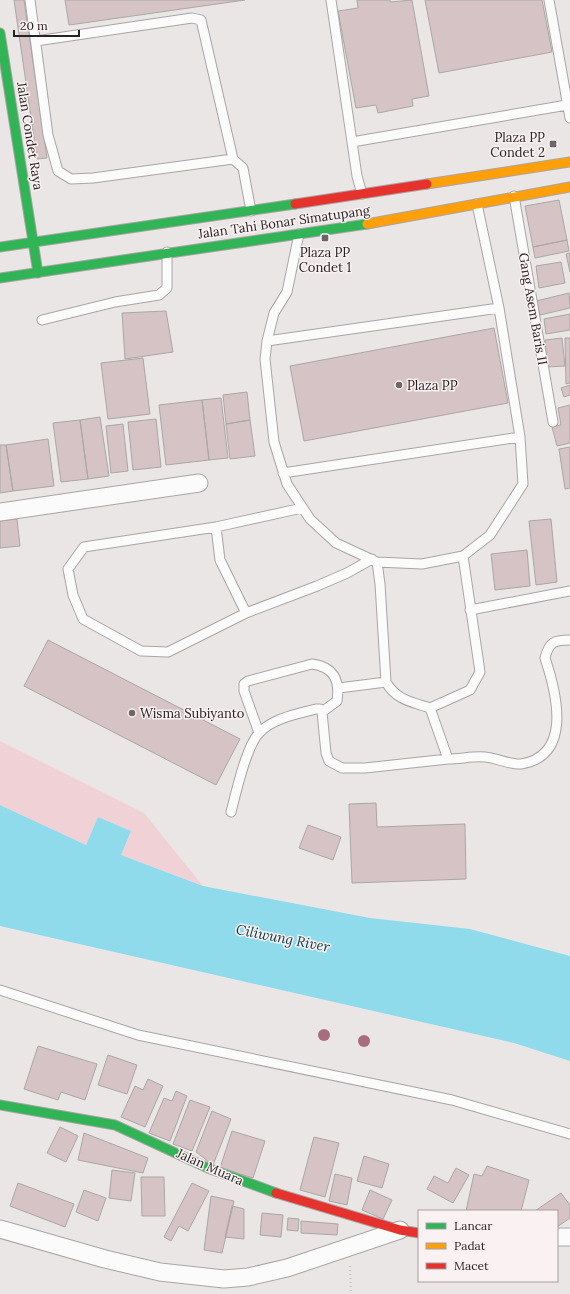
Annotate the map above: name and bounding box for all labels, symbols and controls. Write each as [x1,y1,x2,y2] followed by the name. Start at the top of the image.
[14,12,79,38] scale bar
[20,18,48,33] text: 20 m
[13,80,47,191] street label: Jalan Condet Raya
[490,129,545,161] place label: Plaza PP Condet 2
[548,139,558,149] marker: Plaza PP Condet 2
[196,201,372,243] street label: Jalan Tahi Bonar Simatupang
[320,233,330,243] marker: Plaza PP Condet 1
[299,244,352,276] place label: Plaza PP Condet 1
[515,252,551,366] street label: Gang Asem Baris II
[407,377,458,394] place label: Plaza PP
[394,380,404,390] marker: Plaza PP
[140,705,245,722] place label: Wisma Subiyanto
[127,708,137,718] marker: Wisma Subiyanto
[234,920,332,956] water label: Ciliwung River
[173,1144,246,1189] street label: Jalan Muara
[418,1210,558,1282] legend
[454,1218,493,1233] text: Lancar
[454,1238,486,1253] text: Padat
[454,1258,489,1273] text: Macet

